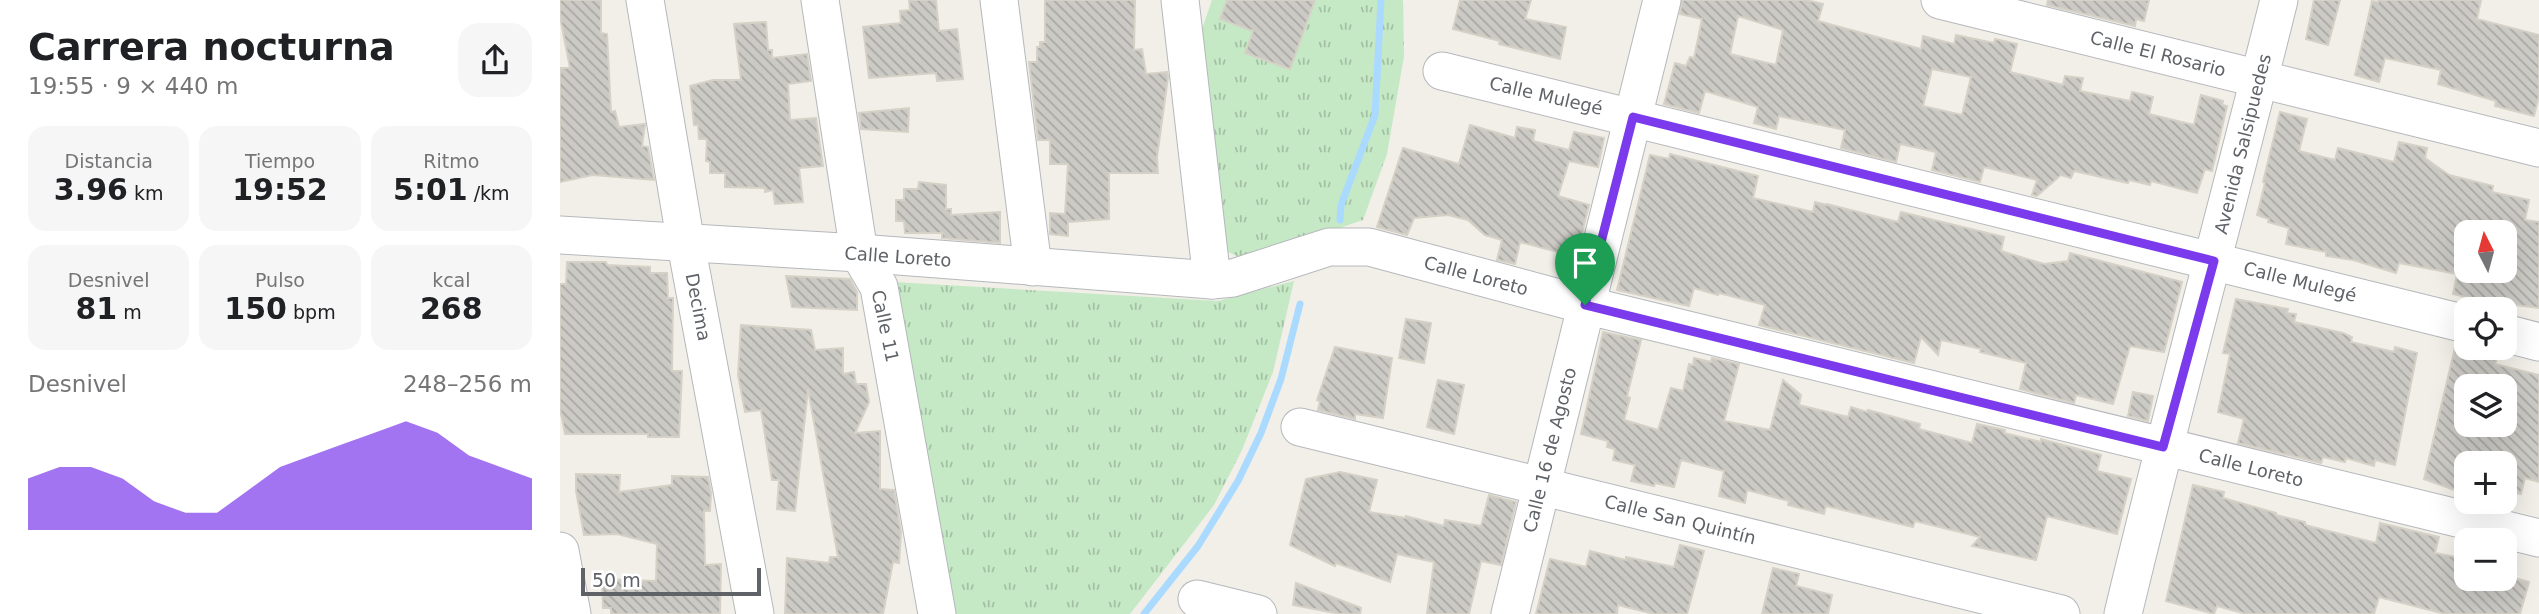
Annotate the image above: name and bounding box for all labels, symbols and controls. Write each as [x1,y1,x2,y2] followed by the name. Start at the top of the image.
[458,23,532,97] button: share
[28,25,395,69] text: Carrera nocturna
[2088,27,2228,81] street label: Calle El Rosario
[2210,51,2275,236] street label: Avenida Salsipuedes
[1487,72,1605,119] street label: Calle Mulegé
[28,73,238,99] text: 19:55 · 9 × 440 m
[65,150,153,172] text: Distancia
[245,150,315,172] text: Tiempo
[423,150,479,172] text: Ritmo
[54,172,128,207] text: 3.96
[232,172,328,207] text: 19:52
[393,172,468,207] text: 5:01
[128,182,163,204] text: km
[468,182,510,204] text: /km
[2454,220,2516,284] north arrow
[2454,220,2517,591] map controls
[1555,233,1615,305] pin
[844,242,952,271] street label: Calle Loreto
[1566,244,1604,282] icon: arrive
[1422,251,1531,300] street label: Calle Loreto
[2241,257,2359,306] street label: Calle Mulegé
[68,269,150,291] text: Desnivel
[255,269,305,291] text: Pulso
[432,269,471,291] text: kcal
[682,271,715,342] street label: Decima
[868,288,903,364] street label: Calle 11
[76,291,117,326] text: 81
[224,291,287,326] text: 150
[420,291,483,326] text: 268
[2454,297,2517,360] button: locate
[117,301,142,323] text: m
[287,301,336,323] text: bpm
[1519,365,1580,535] street label: Calle 16 de Agosto
[28,371,127,397] text: Desnivel
[403,371,532,397] text: 248–256 m
[2454,374,2517,437] button: layers
[2197,444,2306,491] street label: Calle Loreto
[2454,451,2517,514] button: +
[1602,491,1758,549] street label: Calle San Quintín
[2454,528,2517,591] button: −
[581,565,761,597] scale bar
[592,569,641,591] text: 50 m

